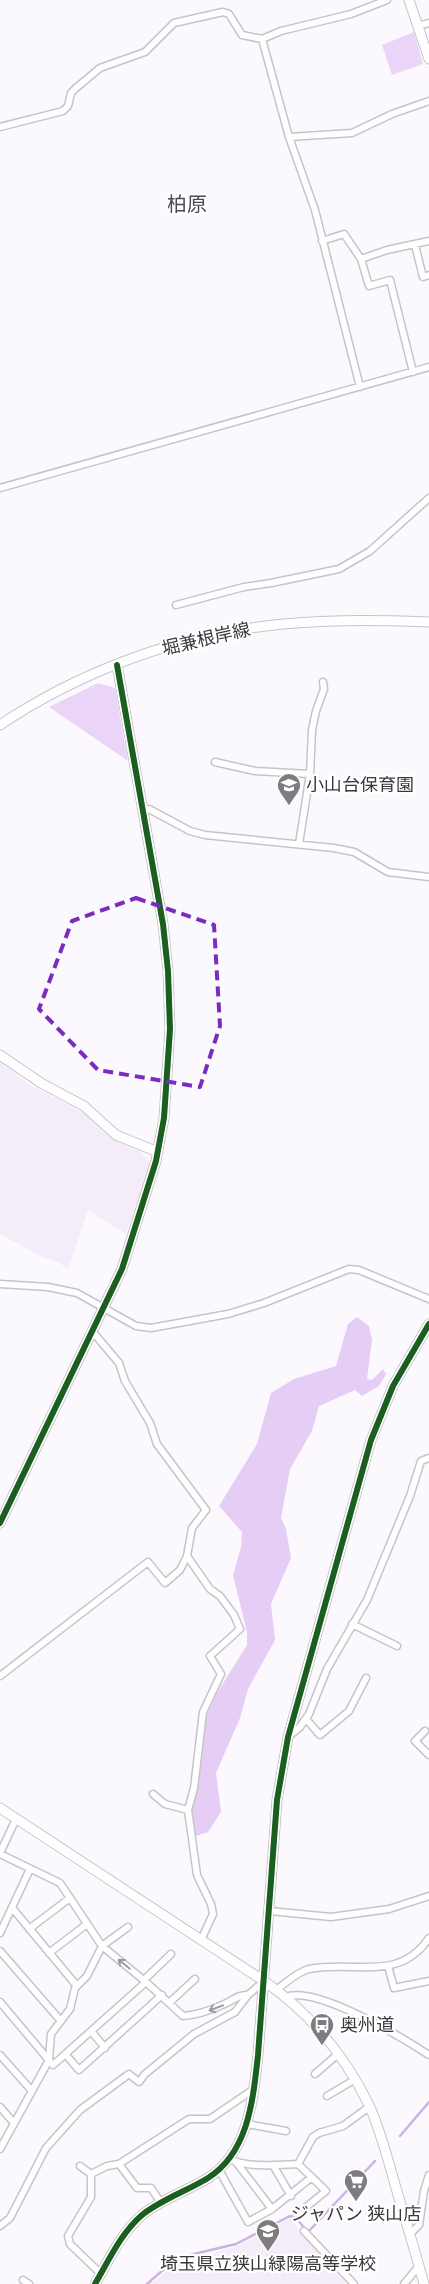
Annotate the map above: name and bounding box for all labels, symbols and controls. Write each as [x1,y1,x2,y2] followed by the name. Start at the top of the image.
[167,192,207,216] district label: 柏原
[160,618,252,660] street label: 堀兼根岸線
[276,772,302,806] school or university icon: 小山台保育園
[306,774,414,796] place label: 小山台保育園
[118,1958,131,1969] one-way arrow
[209,2004,225,2013] one-way arrow
[309,2012,335,2046] bus stop icon: 奥州道
[340,2014,394,2036] place label: 奥州道
[343,2168,369,2202] supermarket icon: ジャパン 狭山店
[291,2203,421,2225] place label: ジャパン 狭山店
[255,2218,281,2252] school or university icon: 埼玉県立狭山緑陽高等学校
[160,2253,376,2275] place label: 埼玉県立狭山緑陽高等学校

